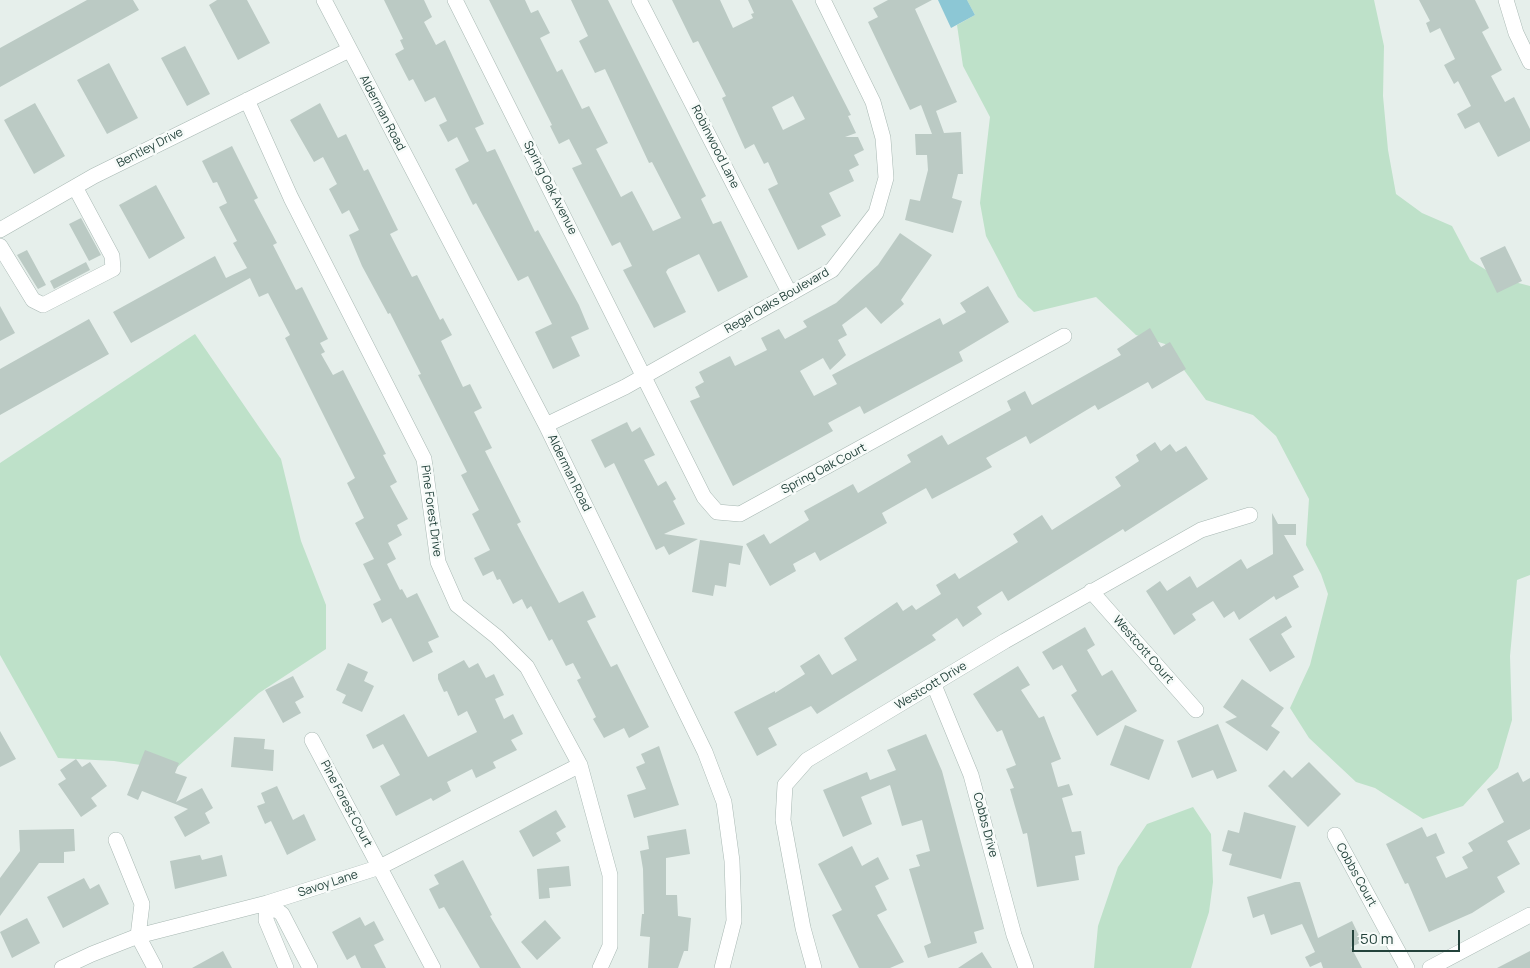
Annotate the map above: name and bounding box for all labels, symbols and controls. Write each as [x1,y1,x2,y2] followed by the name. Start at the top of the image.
[356,73,408,153] street label: Alderman Road
[688,103,742,191] street label: Robinwood Lane
[114,125,186,171] street label: Bentley Drive
[520,139,580,237] street label: Spring Oak Avenue
[722,265,832,337] street label: Regal Oaks Boulevard
[544,432,594,514] street label: Alderman Road
[779,441,869,497] street label: Spring Oak Court
[417,464,445,558] street label: Pine Forest Drive
[1110,613,1176,687] street label: Westcott Court
[892,659,970,713] street label: Westcott Drive
[317,758,375,850] street label: Pine Forest Court
[969,791,1001,859] street label: Cobbs Drive
[1333,841,1379,909] street label: Cobbs Court
[296,868,360,900] street label: Savoy Lane
[1355,920,1462,952] scale bar
[1360,928,1394,949] text: 50 m

